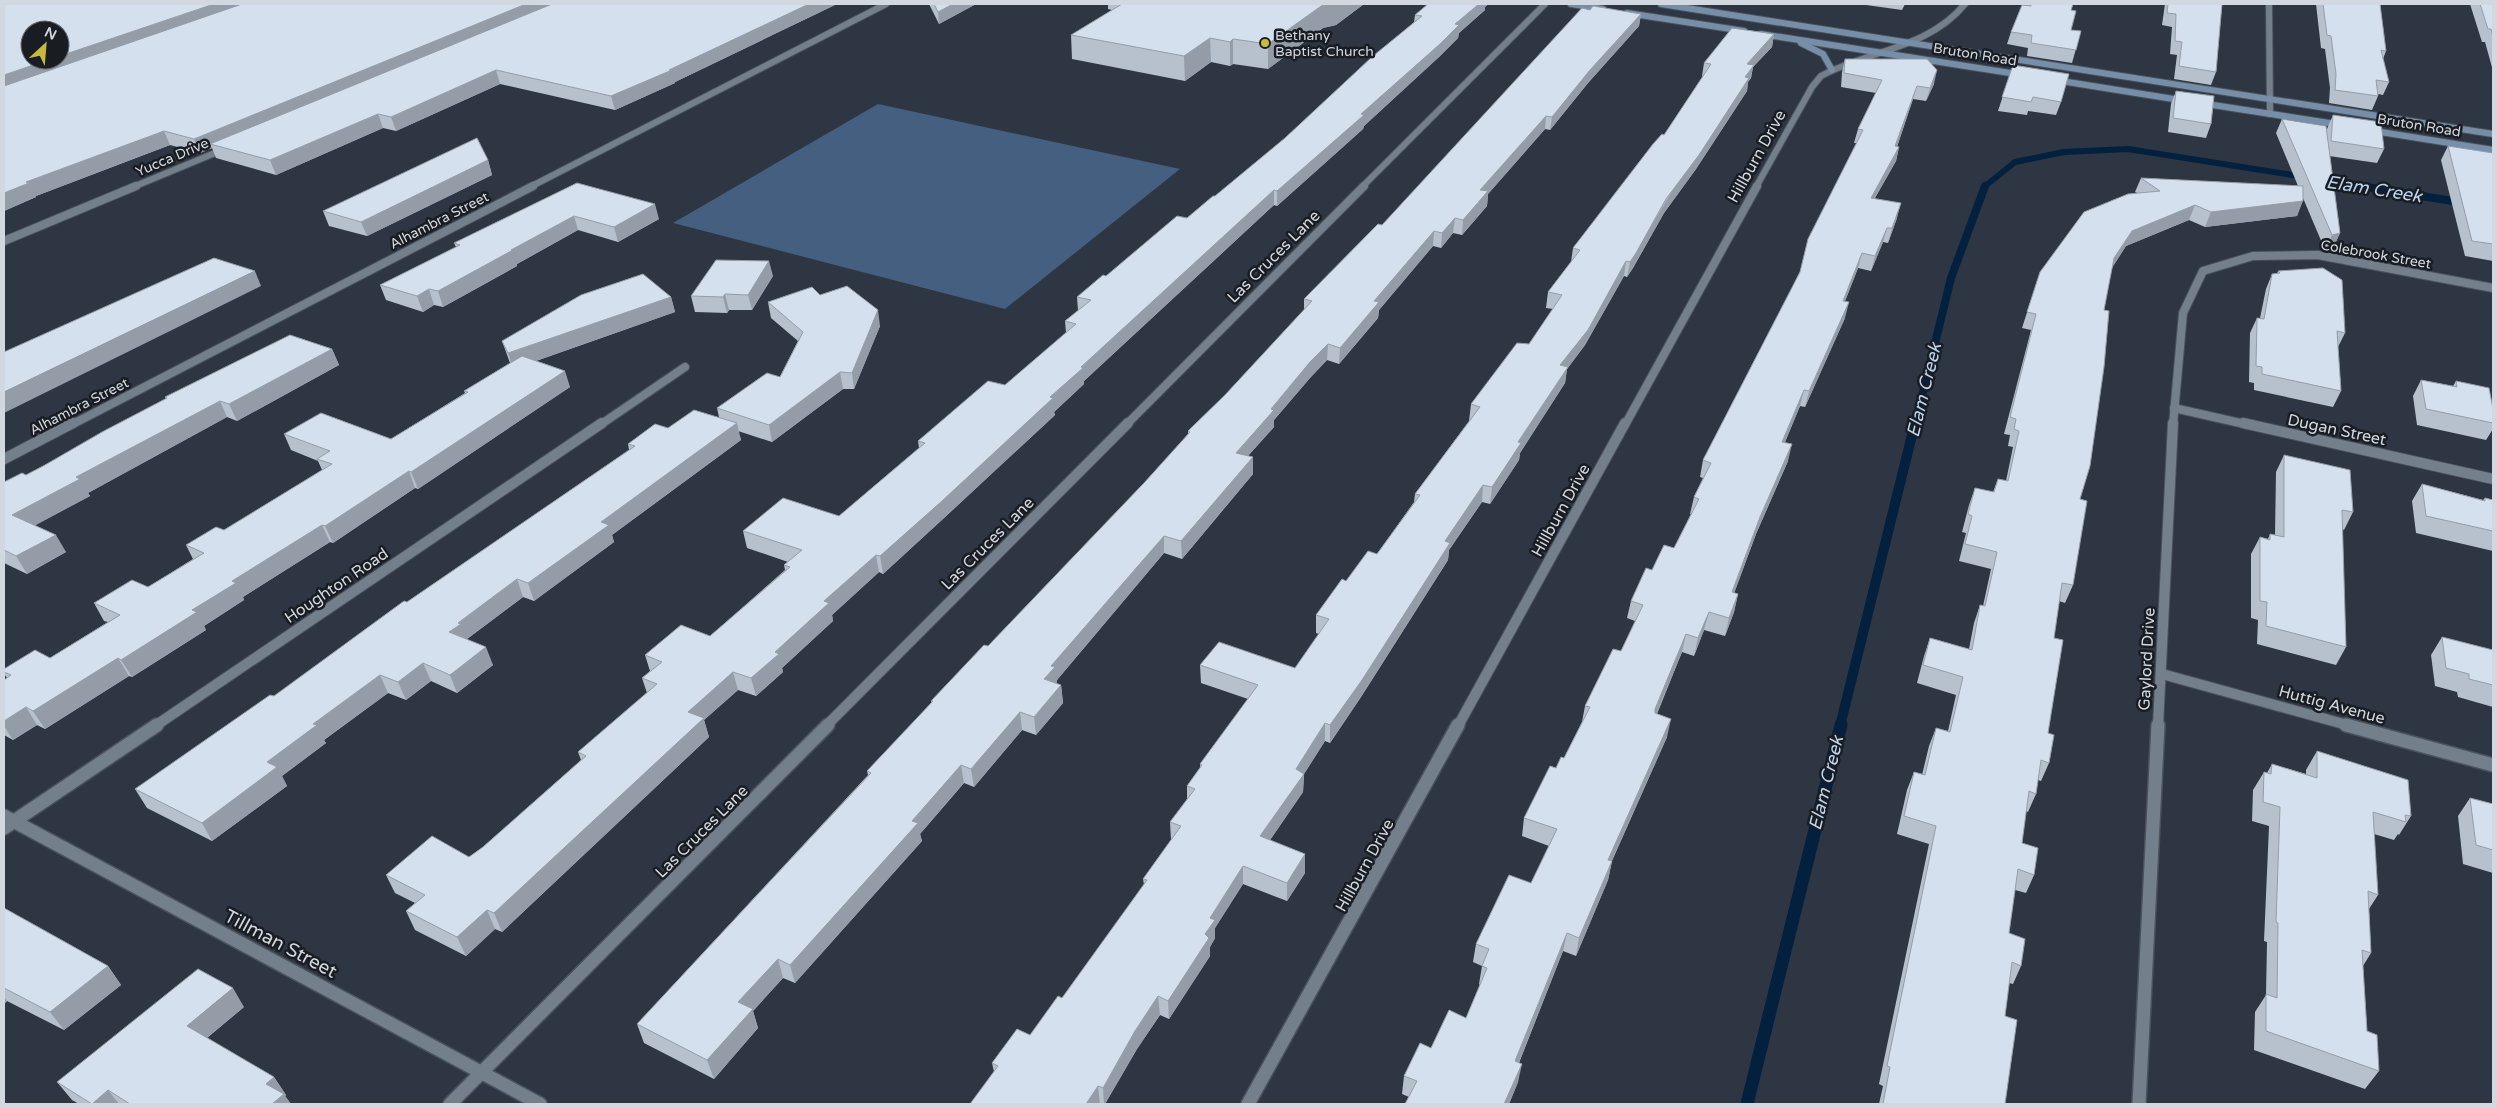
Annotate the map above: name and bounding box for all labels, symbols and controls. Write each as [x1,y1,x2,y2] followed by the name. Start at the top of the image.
[20,20,70,70] north arrow
[42,24,59,44] text: N
[1275,27,1374,60] place label: Bethany Baptist Church
[1259,37,1271,49] marker: Bethany Baptist Church
[1932,39,2018,70] street label: Bruton Road
[1723,107,1791,206] street label: Hillburn Drive
[2376,110,2462,141] street label: Bruton Road
[133,134,211,180] street label: Yucca Drive
[2325,171,2425,208] water label: Elam Creek
[387,188,492,253] street label: Alhambra Street
[1223,206,1324,307] street label: Las Cruces Lane
[2319,236,2433,273] street label: Colebrook Street
[1902,339,1947,439] water label: Elam Creek
[27,374,132,439] street label: Alhambra Street
[2286,410,2388,450] street label: Dugan Street
[1527,461,1595,560] street label: Hillburn Drive
[937,493,1038,594] street label: Las Cruces Lane
[281,544,392,628] street label: Houghton Road
[2134,607,2160,711] street label: Gaylord Drive
[2276,681,2387,729] street label: Huttig Avenue
[1804,732,1849,832] water label: Elam Creek
[651,781,752,882] street label: Las Cruces Lane
[1331,816,1399,915] street label: Hillburn Drive
[220,905,341,983] street label: Tillman Street

